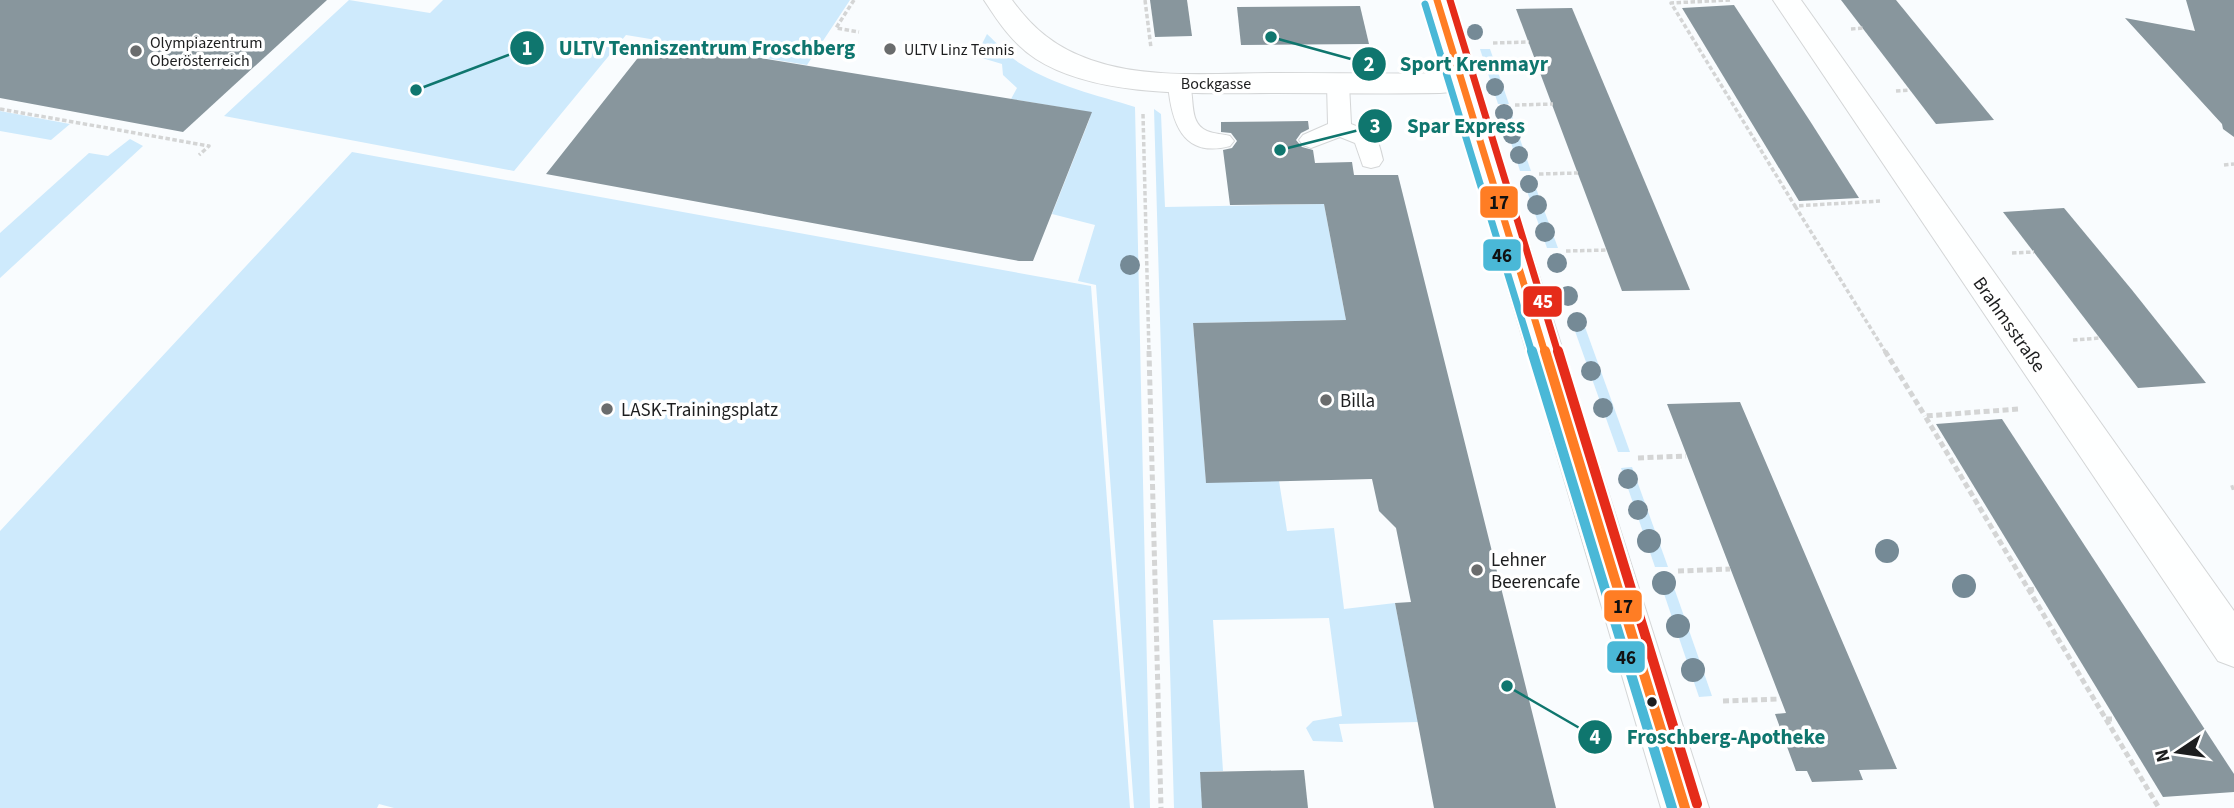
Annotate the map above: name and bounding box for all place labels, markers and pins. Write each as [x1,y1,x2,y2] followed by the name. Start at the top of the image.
[510,27,869,69] callout: ULTV Tenniszentrum Froschberg
[150,32,263,72] place label: Olympiazentrum Oberösterreich
[904,39,1015,61] place label: ULTV Linz Tennis
[882,41,898,57] marker: ULTV Linz Tennis
[128,43,144,59] marker: Olympiazentrum Oberösterreich
[1351,43,1562,85] callout: Sport Krenmayr
[1358,105,1539,147] callout: Spar Express
[1340,388,1375,415] place label: Billa
[1318,392,1334,408] marker: Billa
[621,397,778,424] place label: LASK-Trainingsplatz
[599,401,615,417] marker: LASK-Trainingsplatz
[1491,547,1580,596] place label: Lehner Beerencafe
[1469,562,1485,578] marker: Lehner Beerencafe
[1645,695,1659,709] unlabelled marker
[1577,716,1839,758] callout: Froschberg-Apotheke

